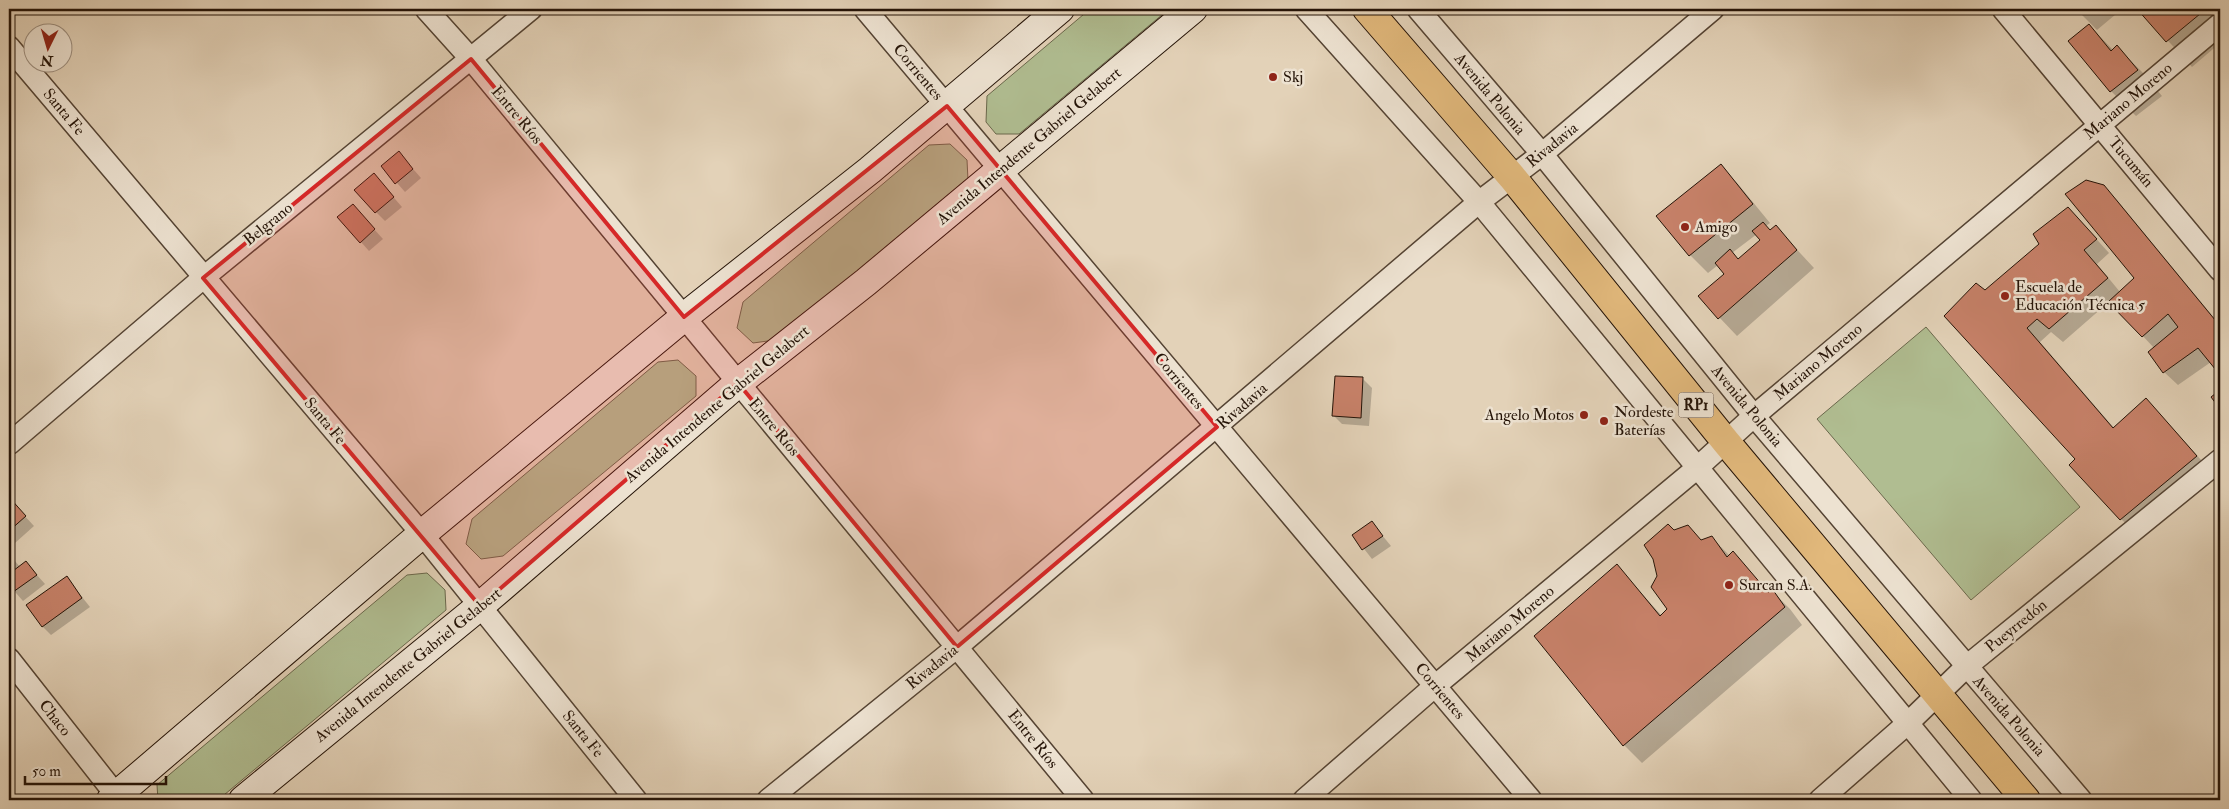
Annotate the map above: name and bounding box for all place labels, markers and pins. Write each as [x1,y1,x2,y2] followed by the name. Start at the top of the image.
[1283,67,1303,87] place label: Skj
[1267,71,1279,83] marker: Skj
[1694,217,1738,237] place label: Amigo
[1679,221,1691,233] marker: Amigo
[2015,277,2145,315] place label: Escuela de Educación Técnica 5
[1999,290,2011,302] marker: Escuela de Educación Técnica 5
[1614,402,1674,440] place label: Nordeste Baterías
[1484,405,1574,425] place label: Angelo Motos
[1578,409,1590,421] marker: Angelo Motos
[1598,415,1610,427] marker: Nordeste Baterías
[1739,575,1812,595] place label: Surcan S.A.
[1723,579,1735,591] marker: Surcan S.A.

